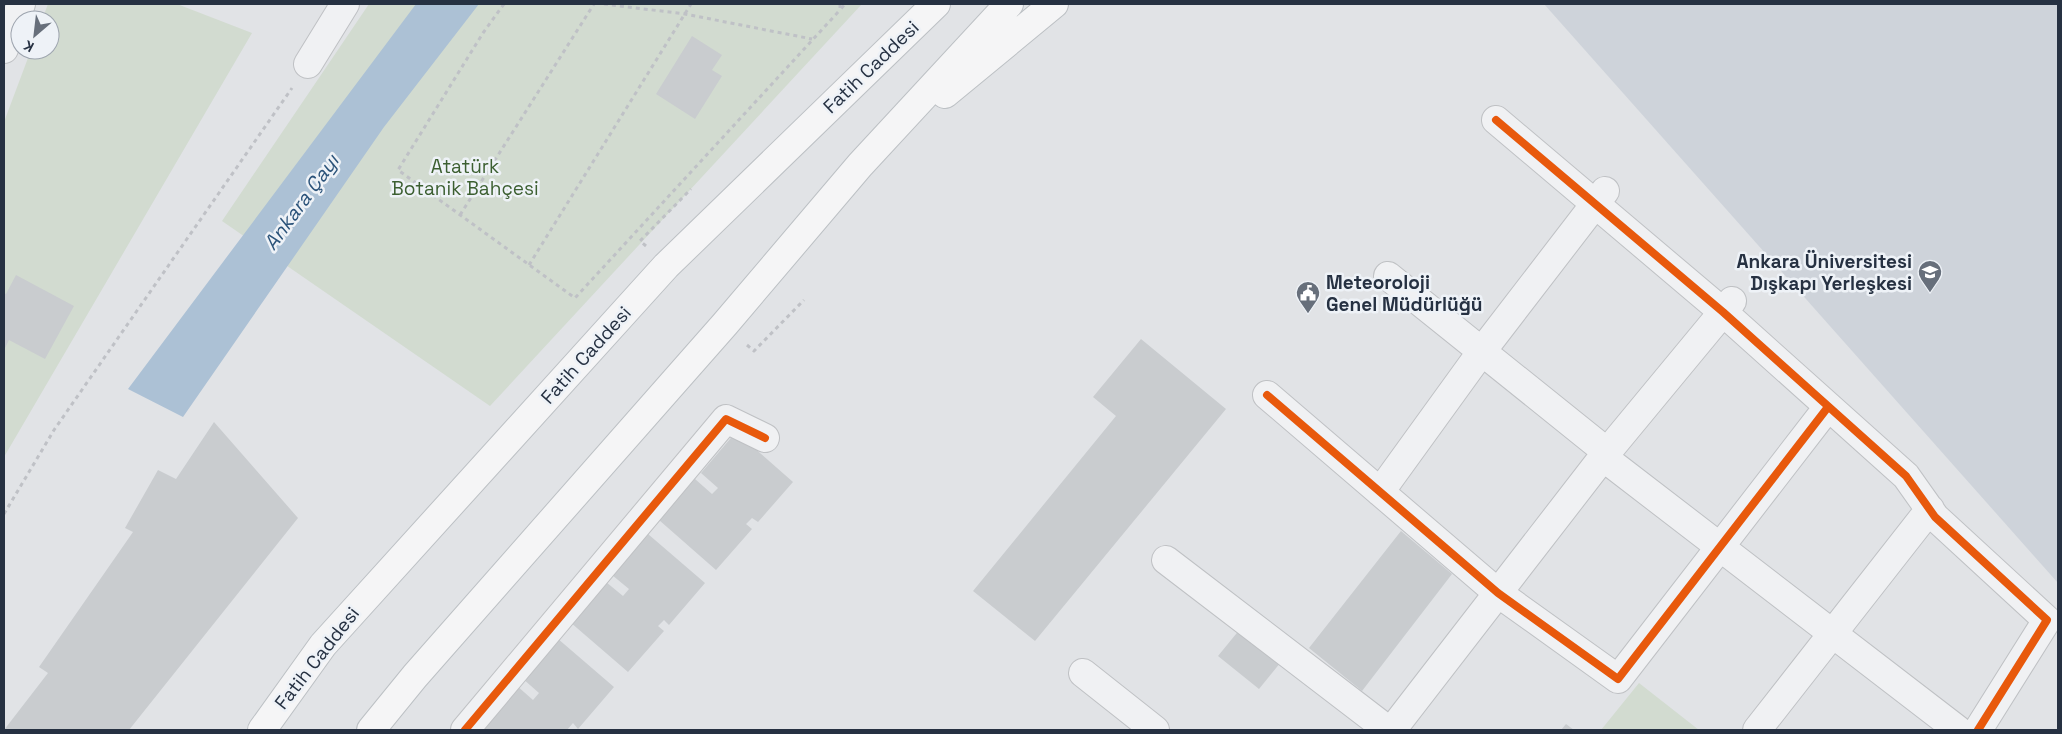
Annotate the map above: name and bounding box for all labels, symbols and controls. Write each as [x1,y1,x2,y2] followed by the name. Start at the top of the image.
[10,10,60,60] north arrow
[818,15,924,119] street label: Fatih Caddesi
[21,36,37,56] text: K
[258,148,345,255] water label: Ankara Çayı
[391,154,539,201] park label: Atatürk Botanik Bahçesi
[1736,249,1912,296] place label: Ankara Üniversitesi Dışkapı Yerleşkesi
[1917,259,1943,293] school or university icon: Ankara Üniversitesi Dışkapı Yerleşkesi
[1326,270,1483,317] place label: Meteoroloji Genel Müdürlüğü
[1295,280,1321,314] public building icon: Meteoroloji Genel Müdürlüğü
[535,301,637,409] street label: Fatih Caddesi
[269,602,365,714] street label: Fatih Caddesi

